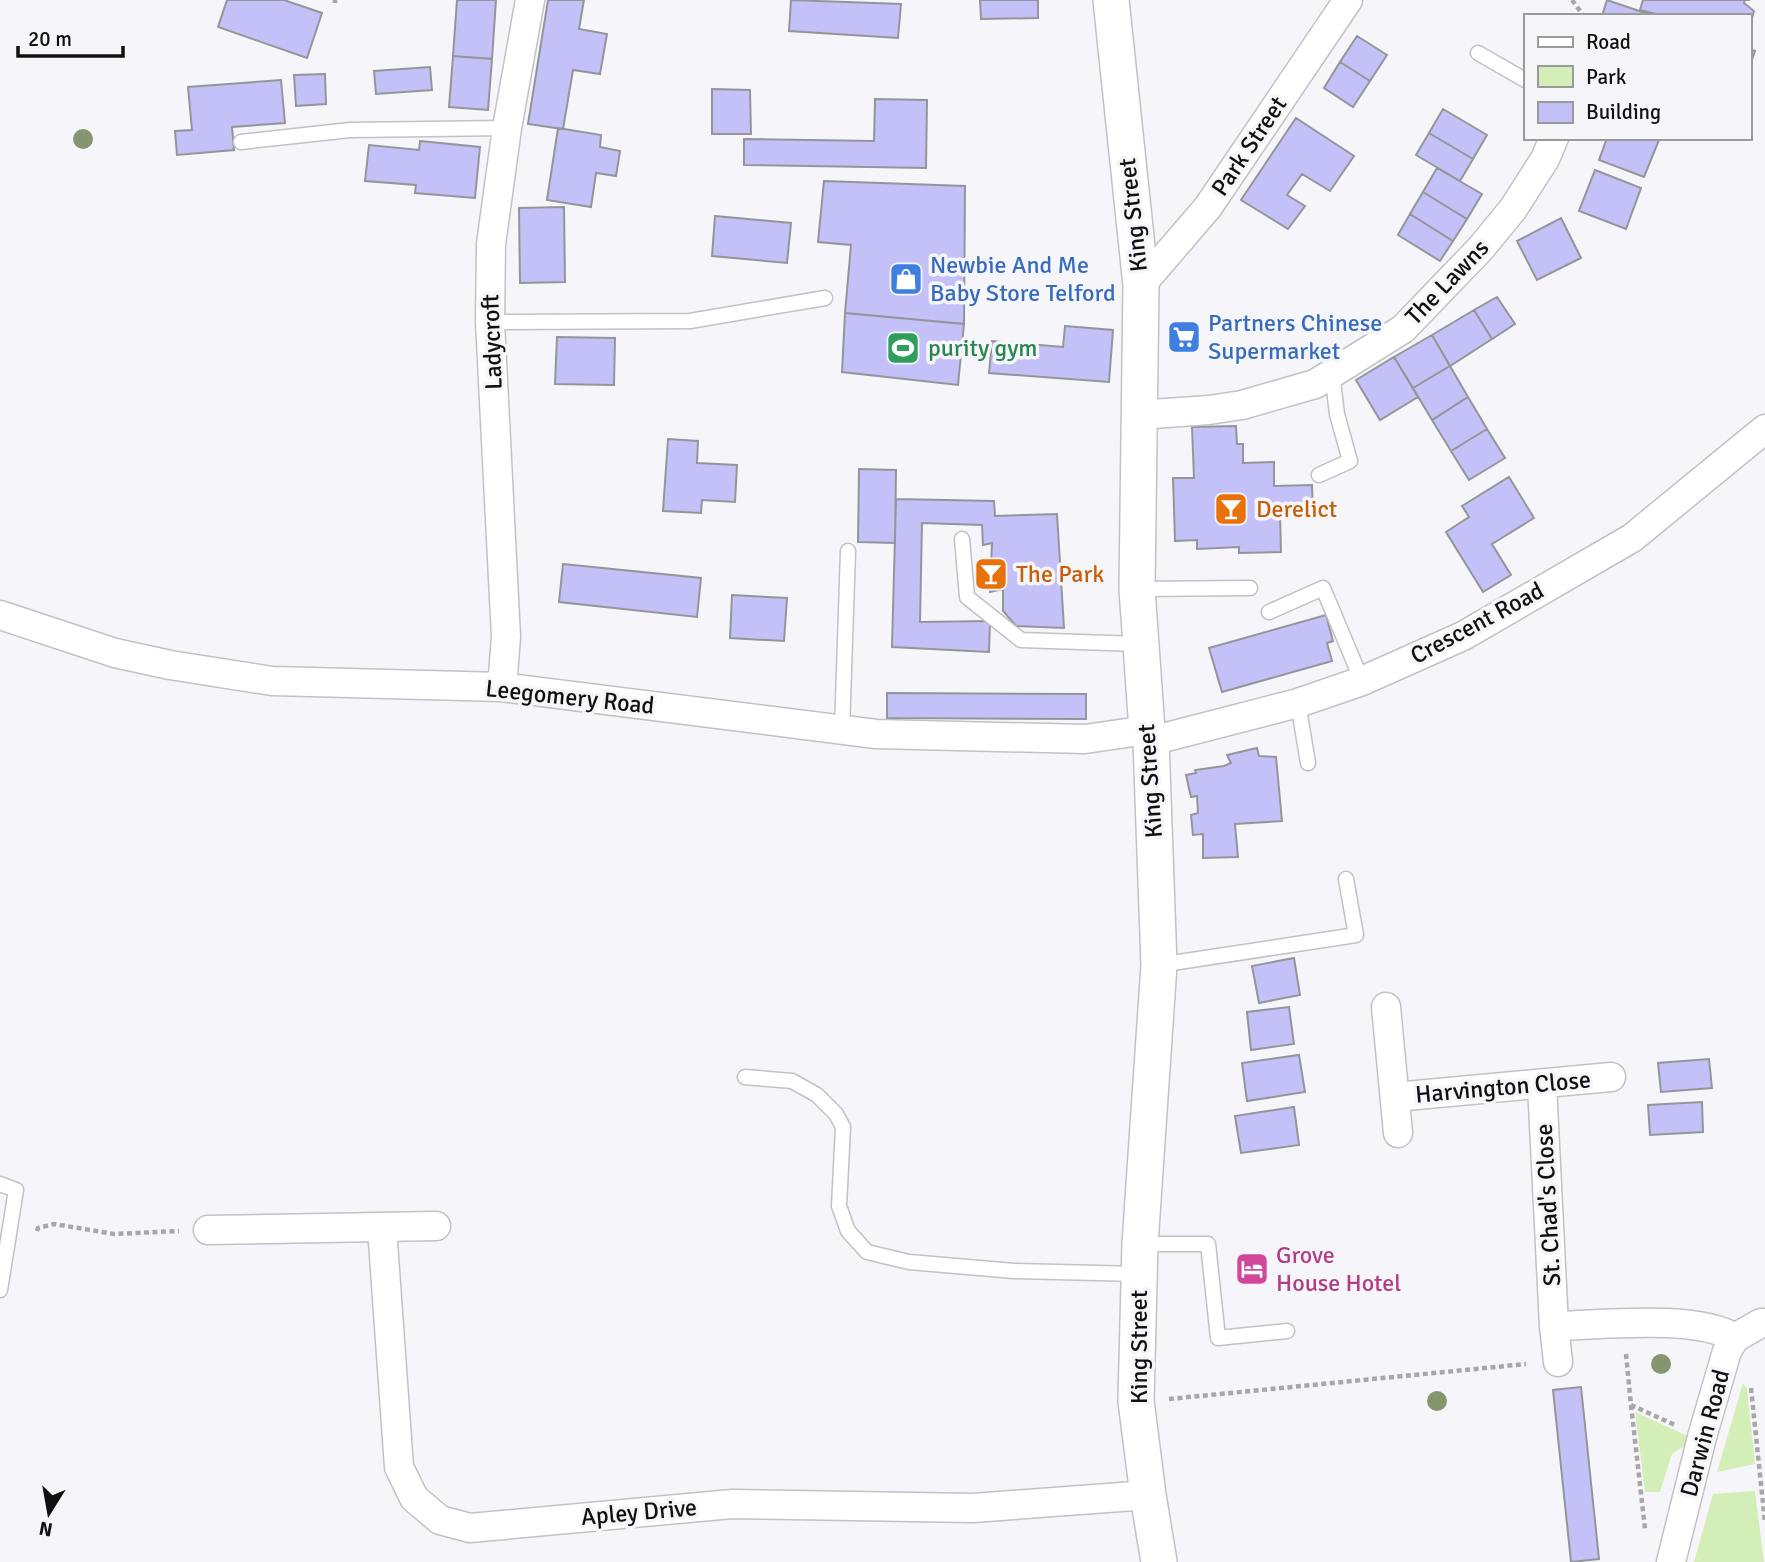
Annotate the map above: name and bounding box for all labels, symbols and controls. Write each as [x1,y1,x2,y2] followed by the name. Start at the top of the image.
[18,14,122,58] scale bar
[1524,14,1751,140] legend
[28,26,72,52] text: 20 m
[1586,29,1631,55] text: Road
[1586,64,1627,90] text: Park
[1205,90,1293,202] street label: Park Street
[1586,99,1661,125] text: Building
[1112,157,1154,273] street label: King Street
[1399,233,1495,331] street label: The Lawns
[930,250,1116,308] place label: Newbie And Me Baby Store Telford
[887,260,925,298] shop icon: Newbie And Me Baby Store Telford
[475,293,509,390] street label: Ladycroft
[1208,308,1382,366] place label: Partners Chinese Supermarket
[1165,318,1203,356] supermarket icon: Partners Chinese Supermarket
[884,329,922,367] sports icon: purity gym
[928,333,1038,363] place label: purity gym
[1212,490,1250,528] bar icon: Derelict
[1256,494,1337,524] place label: Derelict
[972,555,1010,593] bar icon: The Park
[1016,559,1104,589] place label: The Park
[1405,575,1549,671] street label: Crescent Road
[484,673,656,721] street label: Leegomery Road
[1131,723,1169,839] street label: King Street
[1414,1064,1592,1110] street label: Harvington Close
[1529,1123,1567,1287] street label: St. Chad's Close
[1276,1240,1401,1298] place label: Grove House Hotel
[1233,1250,1271,1288] hotel icon: Grove House Hotel
[1124,1290,1154,1404] street label: King Street
[1674,1366,1736,1500] street label: Darwin Road
[14,1478,84,1548] north arrow
[580,1492,698,1532] street label: Apley Drive
[37,1516,55,1542] text: N

